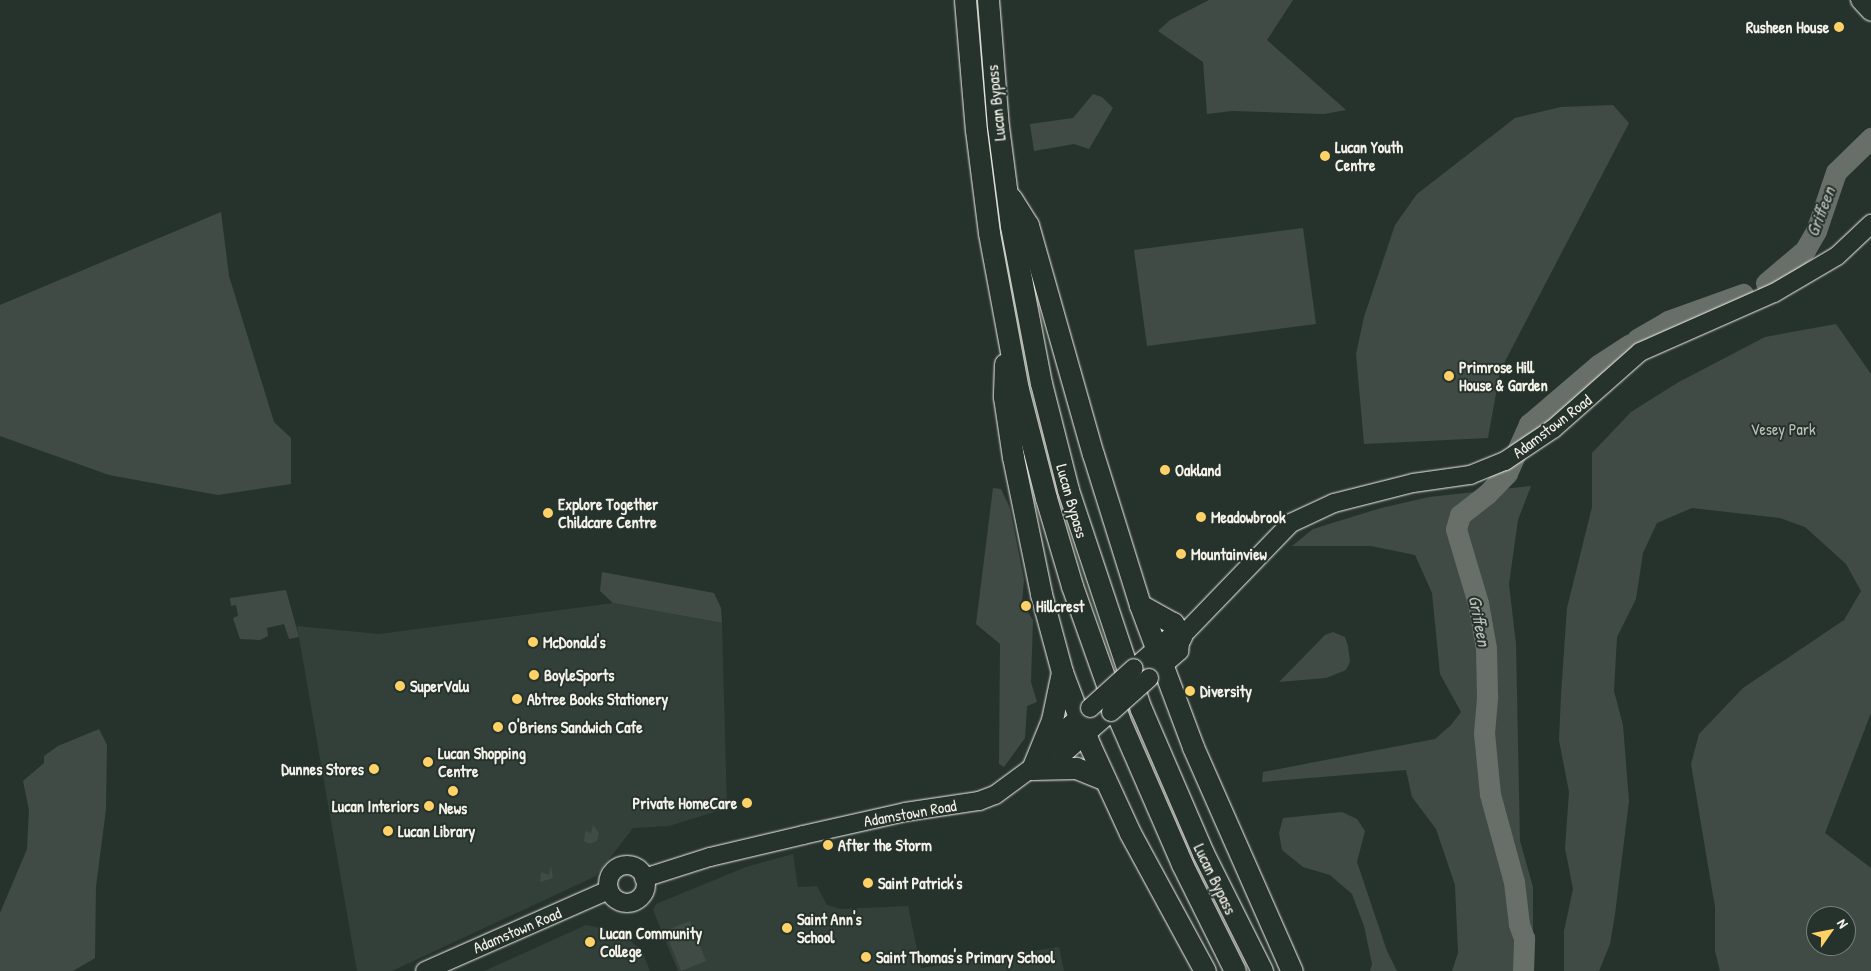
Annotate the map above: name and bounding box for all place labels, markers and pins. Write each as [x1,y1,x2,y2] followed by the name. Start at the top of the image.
[1746,17,1829,37] place label: Rusheen House
[1833,21,1845,33] marker: Rusheen House
[1335,137,1403,175] place label: Lucan Youth Centre
[1319,150,1331,162] marker: Lucan Youth Centre
[1459,357,1548,395] place label: Primrose Hill House & Garden
[1443,370,1455,382] marker: Primrose Hill House & Garden
[1175,460,1221,480] place label: Oakland
[1159,464,1171,476] marker: Oakland
[558,494,658,532] place label: Explore Together Childcare Centre
[542,507,554,519] marker: Explore Together Childcare Centre
[1211,507,1286,527] place label: Meadowbrook
[1195,511,1207,523] marker: Meadowbrook
[1191,544,1267,564] place label: Mountainview
[1175,548,1187,560] marker: Mountainview
[1036,596,1084,616] place label: Hillcrest
[1020,600,1032,612] marker: Hillcrest
[543,632,606,652] place label: McDonald's
[527,636,539,648] marker: McDonald's
[544,665,614,685] place label: BoyleSports
[528,669,540,681] marker: BoyleSports
[410,676,469,696] place label: SuperValu
[394,680,406,692] marker: SuperValu
[1200,681,1252,701] place label: Diversity
[1184,685,1196,697] marker: Diversity
[527,689,668,709] place label: Abtree Books Stationery
[511,693,523,705] marker: Abtree Books Stationery
[508,717,643,737] place label: O'Briens Sandwich Cafe
[492,721,504,733] marker: O'Briens Sandwich Cafe
[438,743,526,781] place label: Lucan Shopping Centre
[422,756,434,768] marker: Lucan Shopping Centre
[281,759,364,779] place label: Dunnes Stores
[368,763,380,775] marker: Dunnes Stores
[447,785,459,797] marker: News
[633,793,737,813] place label: Private HomeCare
[332,796,419,816] place label: Lucan Interiors
[741,797,753,809] marker: Private HomeCare
[439,798,467,818] place label: News
[423,800,435,812] marker: Lucan Interiors
[398,821,475,841] place label: Lucan Library
[382,825,394,837] marker: Lucan Library
[838,835,932,855] place label: After the Storm
[822,839,834,851] marker: After the Storm
[878,873,962,893] place label: Saint Patrick's
[862,877,874,889] marker: Saint Patrick's
[797,909,862,947] place label: Saint Ann's School
[781,922,793,934] marker: Saint Ann's School
[600,923,702,961] place label: Lucan Community College
[584,936,596,948] marker: Lucan Community College
[876,947,1055,967] place label: Saint Thomas's Primary School
[860,951,872,963] marker: Saint Thomas's Primary School

